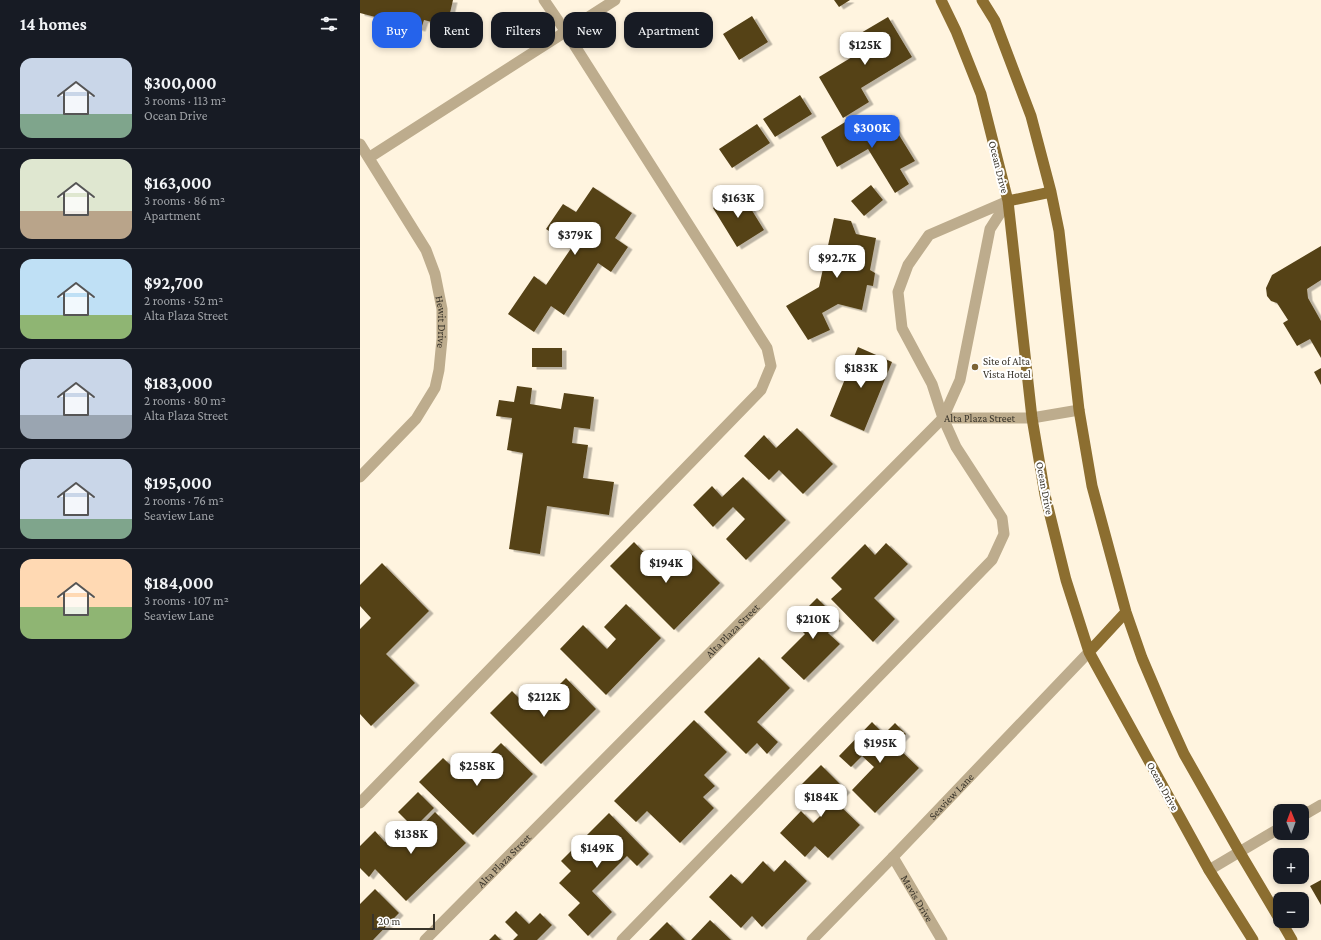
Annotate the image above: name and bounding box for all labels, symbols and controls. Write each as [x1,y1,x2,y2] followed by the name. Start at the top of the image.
[372,12,422,48] chip: Buy
[430,12,483,48] chip: Rent
[491,12,555,48] chip: Filters
[563,12,616,48] chip: New
[624,12,713,48] chip: Apartment
[318,13,340,35] icon: filters
[20,15,87,34] text: 14 homes
[837,32,893,66] pin: $125K
[849,37,881,52] text: $125K
[52,74,100,122] icon: home
[144,74,217,93] text: $300,000
[144,93,226,108] text: 3 rooms · 113 m²
[144,108,207,123] text: Ocean Drive
[844,115,900,149] pin: $300K
[854,120,890,135] text: $300K
[987,139,1011,195] street label: Ocean Drive
[144,174,212,193] text: $163,000
[52,175,100,223] icon: home
[710,185,766,219] pin: $163K
[722,190,754,205] text: $163K
[144,193,225,208] text: 3 rooms · 86 m²
[144,208,201,223] text: Apartment
[547,222,603,256] pin: $379K
[558,227,592,242] text: $379K
[804,245,870,279] pin: $92.7K
[818,250,856,265] text: $92.7K
[144,274,203,293] text: $92,700
[52,275,100,323] icon: home
[144,293,223,308] text: 2 rooms · 52 m²
[433,295,448,349] street label: Hewit Drive
[144,308,228,323] text: Alta Plaza Street
[833,355,889,389] pin: $183K
[983,355,1031,380] place label: Site of Alta Vista Hotel
[844,360,878,375] text: $183K
[970,362,980,372] marker: Site of Alta Vista Hotel
[144,374,212,393] text: $183,000
[52,375,100,423] icon: home
[144,393,226,408] text: 2 rooms · 80 m²
[144,408,228,423] text: Alta Plaza Street
[944,412,1015,424] street label: Alta Plaza Street
[1034,460,1056,516] street label: Ocean Drive
[144,474,212,493] text: $195,000
[52,475,100,523] icon: home
[144,493,224,508] text: 2 rooms · 76 m²
[144,508,214,523] text: Seaview Lane
[638,550,694,584] pin: $194K
[649,555,683,570] text: $194K
[144,574,214,593] text: $184,000
[52,575,100,623] icon: home
[144,593,229,608] text: 3 rooms · 107 m²
[703,601,762,660] street label: Alta Plaza Street
[785,606,841,640] pin: $210K
[144,608,214,623] text: Seaview Lane
[796,611,830,626] text: $210K
[516,684,572,718] pin: $212K
[528,689,560,704] text: $212K
[852,730,908,764] pin: $195K
[864,735,896,750] text: $195K
[449,753,505,787] pin: $258K
[459,758,495,773] text: $258K
[1145,760,1181,813] street label: Ocean Drive
[926,771,976,822] street label: Seaview Lane
[793,784,849,818] pin: $184K
[804,789,838,804] text: $184K
[1273,804,1309,840] north arrow
[1273,804,1309,928] map controls
[383,821,439,855] pin: $138K
[394,826,428,841] text: $138K
[475,831,533,890] street label: Alta Plaza Street
[569,835,625,869] pin: $149K
[580,840,614,855] text: $149K
[1273,848,1309,884] button: +
[899,873,936,924] street label: Mavis Drive
[1273,892,1309,928] button: −
[372,912,435,931] scale bar
[378,915,400,927] text: 20 m

